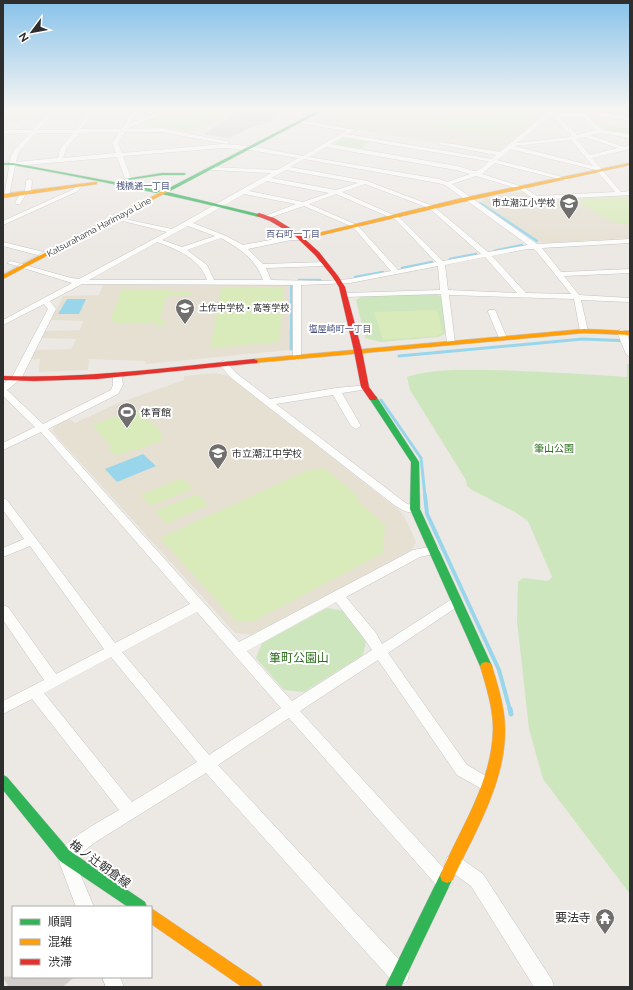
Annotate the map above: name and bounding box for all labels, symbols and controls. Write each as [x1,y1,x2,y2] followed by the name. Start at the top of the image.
[12,12,52,52] north arrow
[16,30,32,44] text: N
[116,180,170,191] district label: 桟橋通一丁目
[558,192,580,220] school or university icon: 市立潮江小学校
[45,195,153,259] street label: Katsurahama Harimaya Line
[492,198,555,208] place label: 市立潮江小学校
[266,229,320,239] district label: 百石町一丁目
[174,297,196,325] school or university icon: 土佐中学校・高等学校
[199,303,289,313] place label: 土佐中学校・高等学校
[308,323,372,334] district label: 塩屋崎町一丁目
[116,401,138,429] sports icon: 体育館
[141,407,171,418] place label: 体育館
[207,442,229,470] school or university icon: 市立潮江中学校
[534,443,574,454] park label: 筆山公園
[232,448,302,459] place label: 市立潮江中学校
[269,651,329,665] park label: 筆町公園山
[67,837,133,891] street label: 梅ノ辻朝倉線
[12,906,152,978] legend
[594,907,616,935] temple icon: 要法寺
[555,911,591,925] place label: 要法寺
[48,915,72,929] text: 順調
[48,935,72,949] text: 混雑
[48,955,72,969] text: 渋滞

